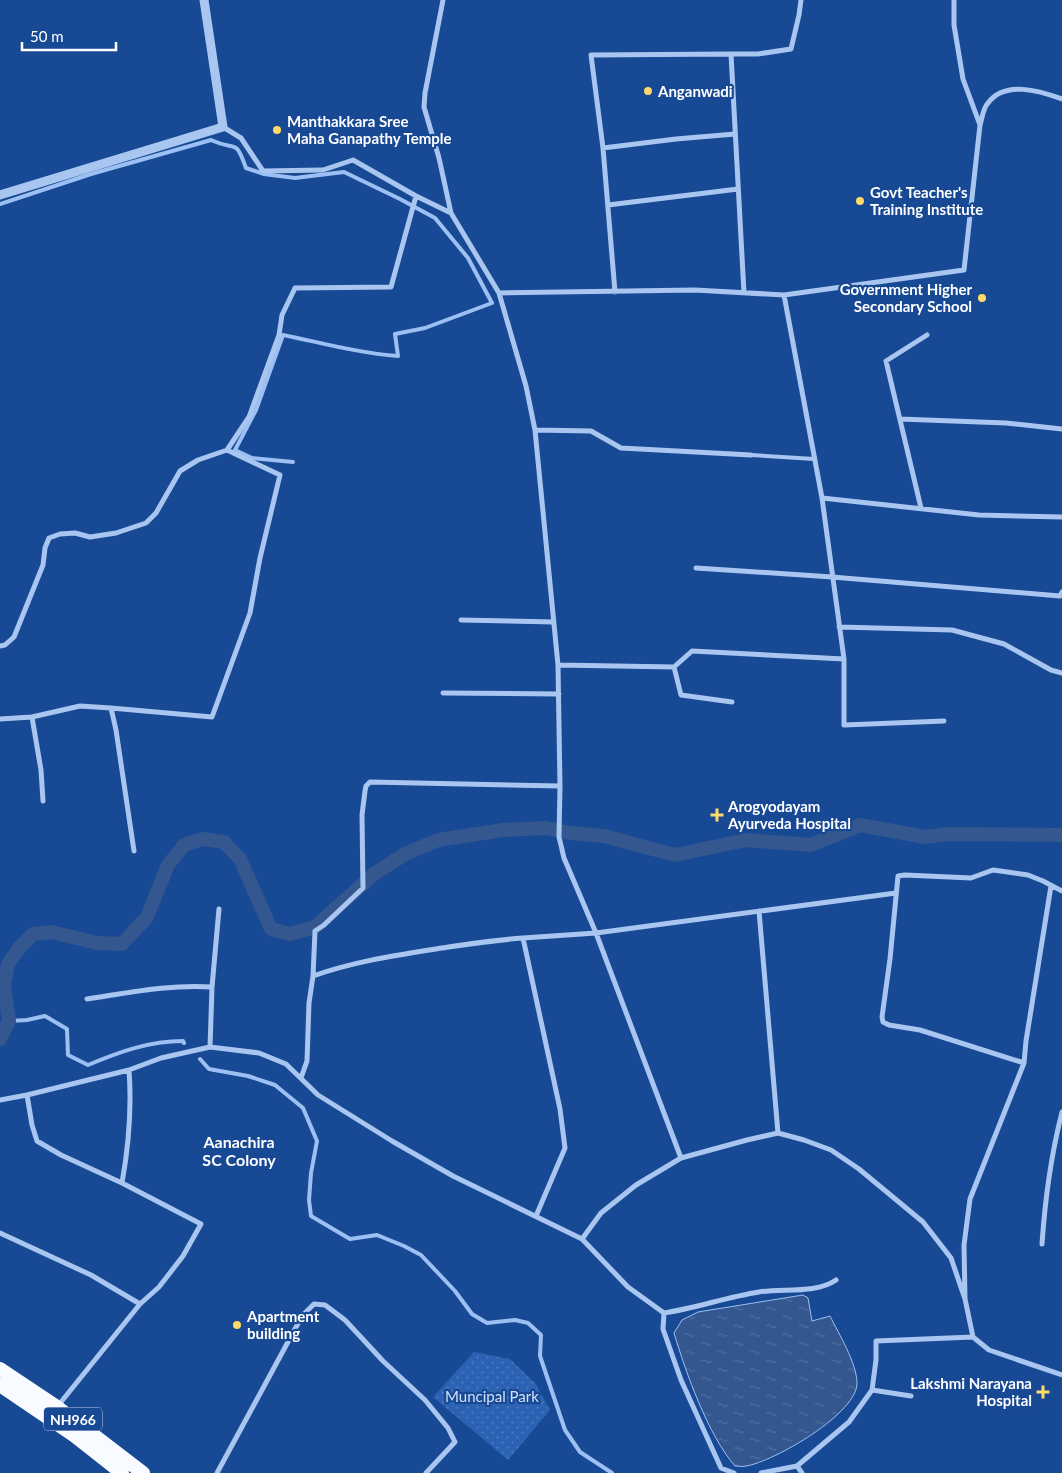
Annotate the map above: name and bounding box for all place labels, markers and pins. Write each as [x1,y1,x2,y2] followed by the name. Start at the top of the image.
[657,82,733,100] place label: Anganwadi
[642,85,654,97] marker: Anganwadi
[287,112,451,147] place label: Manthakkara Sree Maha Ganapathy Temple
[271,124,283,136] marker: Manthakkara Sree Maha Ganapathy Temple
[870,183,983,218] place label: Govt Teacher's Training Institute
[854,195,866,207] marker: Govt Teacher's Training Institute
[840,280,972,315] place label: Government Higher Secondary School
[976,292,988,304] marker: Government Higher Secondary School
[727,797,851,832] place label: Arogyodayam Ayurveda Hospital
[710,808,724,822] marker: Arogyodayam Ayurveda Hospital
[246,1307,320,1342] place label: Apartment building
[231,1319,243,1331] marker: Apartment building
[910,1374,1032,1409] place label: Lakshmi Narayana Hospital
[1036,1385,1050,1399] marker: Lakshmi Narayana Hospital

